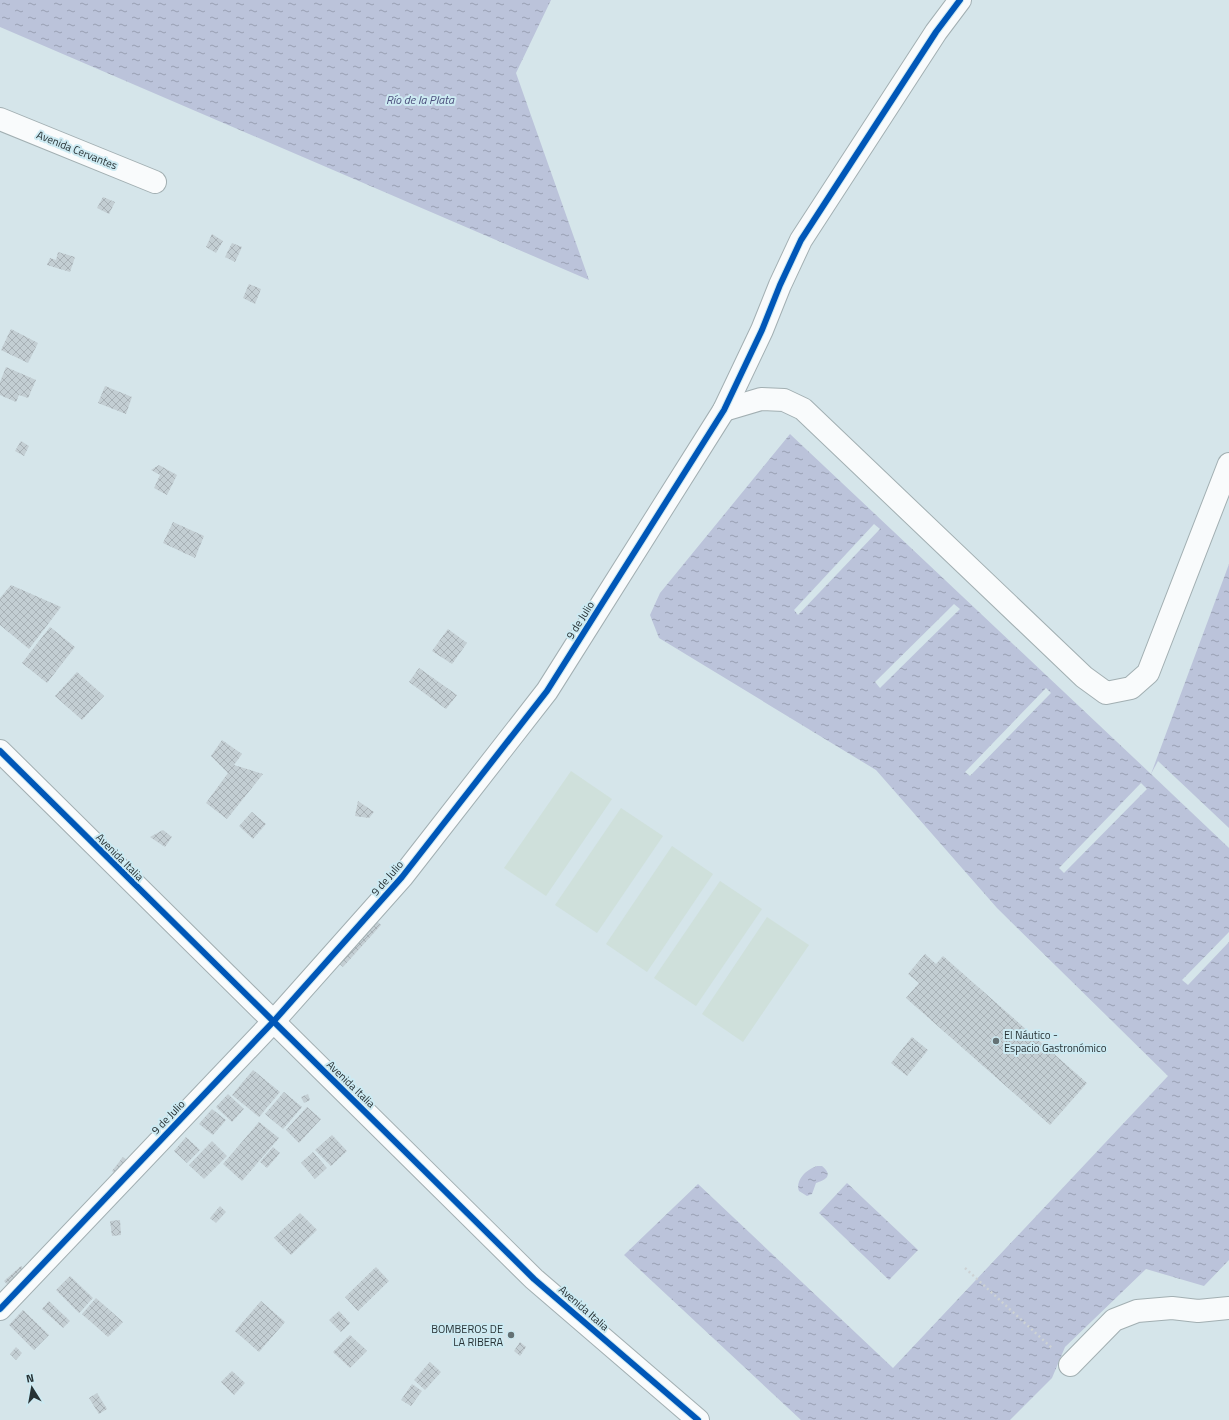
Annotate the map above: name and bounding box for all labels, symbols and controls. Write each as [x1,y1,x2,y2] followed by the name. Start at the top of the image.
[386,90,455,109] water label: Río de la Plata
[34,127,120,173] street label: Avenida Cervantes
[562,598,598,642] street label: 9 de Julio
[93,830,148,885] street label: Avenida Italia
[367,857,407,899] street label: 9 de Julio
[1004,1027,1107,1056] place label: El Náutico - Espacio Gastronómico
[991,1036,1001,1046] marker: El Náutico - Espacio Gastronómico
[323,1057,379,1112] street label: Avenida Italia
[148,1096,189,1138] street label: 9 de Julio
[555,1282,613,1335] street label: Avenida Italia
[431,1321,503,1350] place label: BOMBEROS DE LA RIBERA
[506,1330,516,1340] marker: BOMBEROS DE LA RIBERA
[12,1368,52,1408] north arrow
[25,1370,35,1387] text: N

